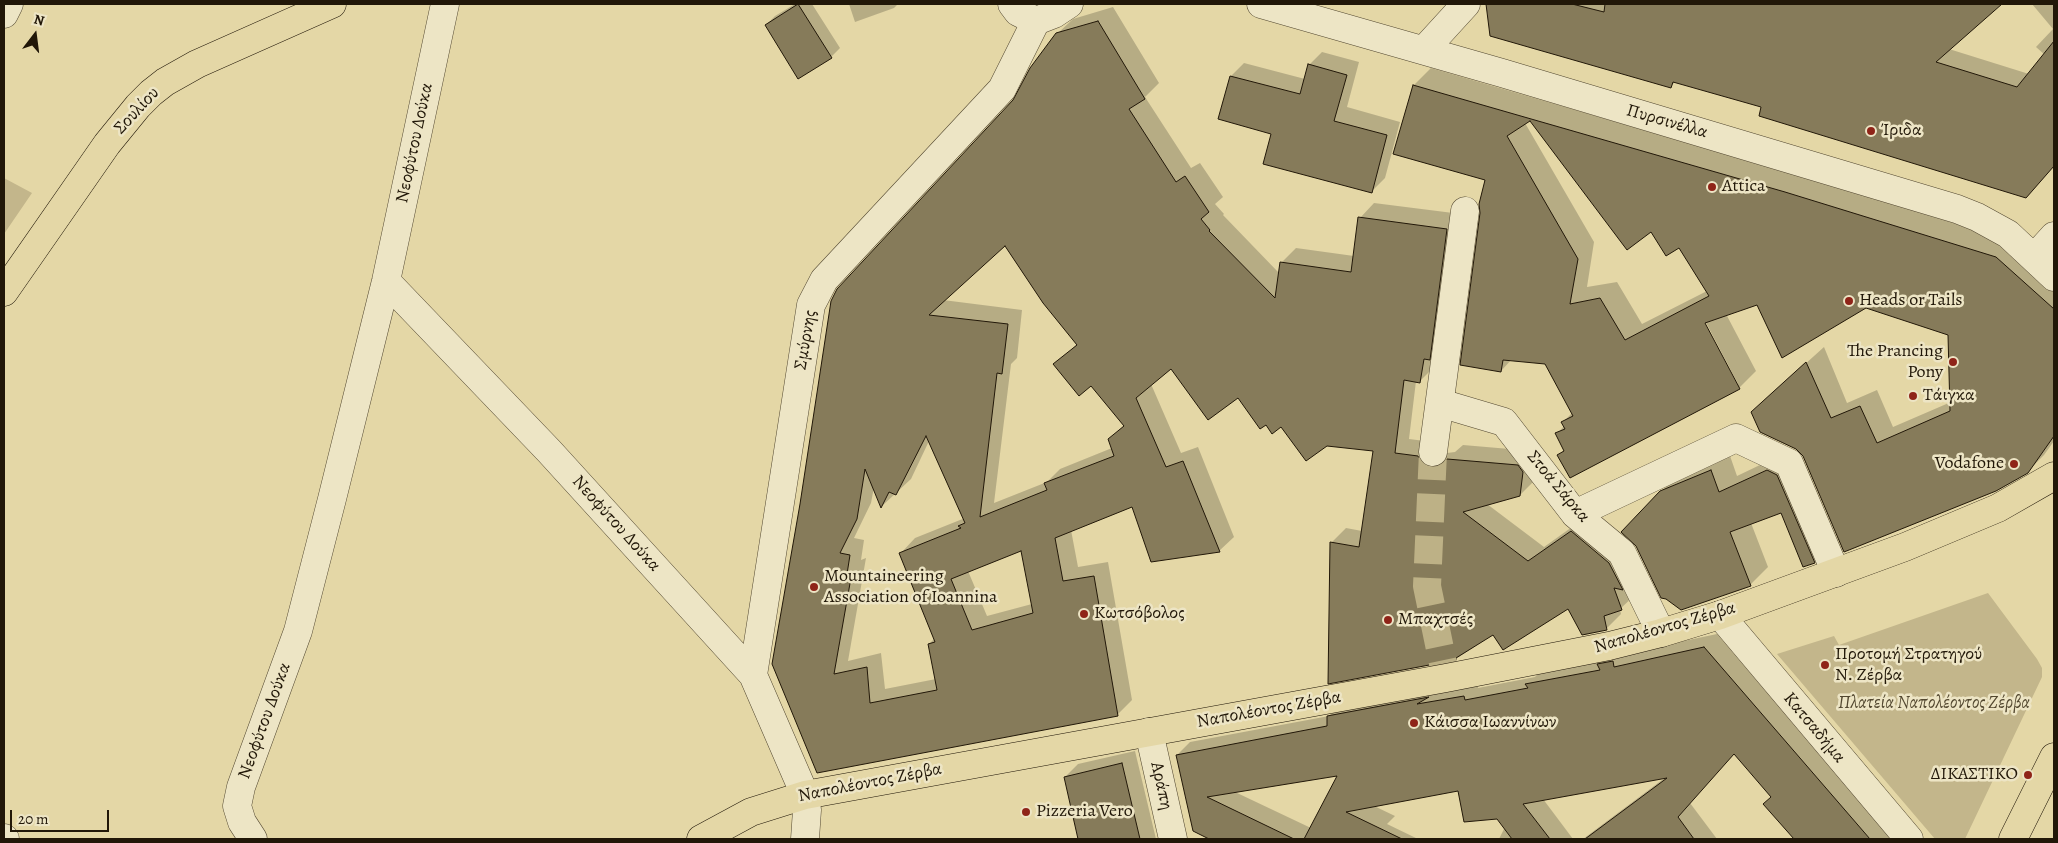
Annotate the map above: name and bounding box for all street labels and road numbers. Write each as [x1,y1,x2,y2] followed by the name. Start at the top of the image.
[392,81,438,205] street label: Νεοφύτου Δούκα
[110,83,164,139] street label: Σουλίου
[1624,100,1710,144] street label: Πυρσινέλλα
[790,308,822,372] street label: Σμύρνης
[1522,447,1594,527] street label: Στοά Σάρκα
[567,471,665,577] street label: Νεοφύτου Δούκα
[1592,597,1738,659] street label: Ναπολέοντος Ζέρβα
[234,660,296,782] street label: Νεοφύτου Δούκα
[1195,687,1343,733] street label: Ναπολέοντος Ζέρβα
[1778,688,1850,768] street label: Κατσαδήμα
[796,758,944,808] street label: Ναπολέοντος Ζέρβα
[1145,760,1177,812] street label: Αράπη

